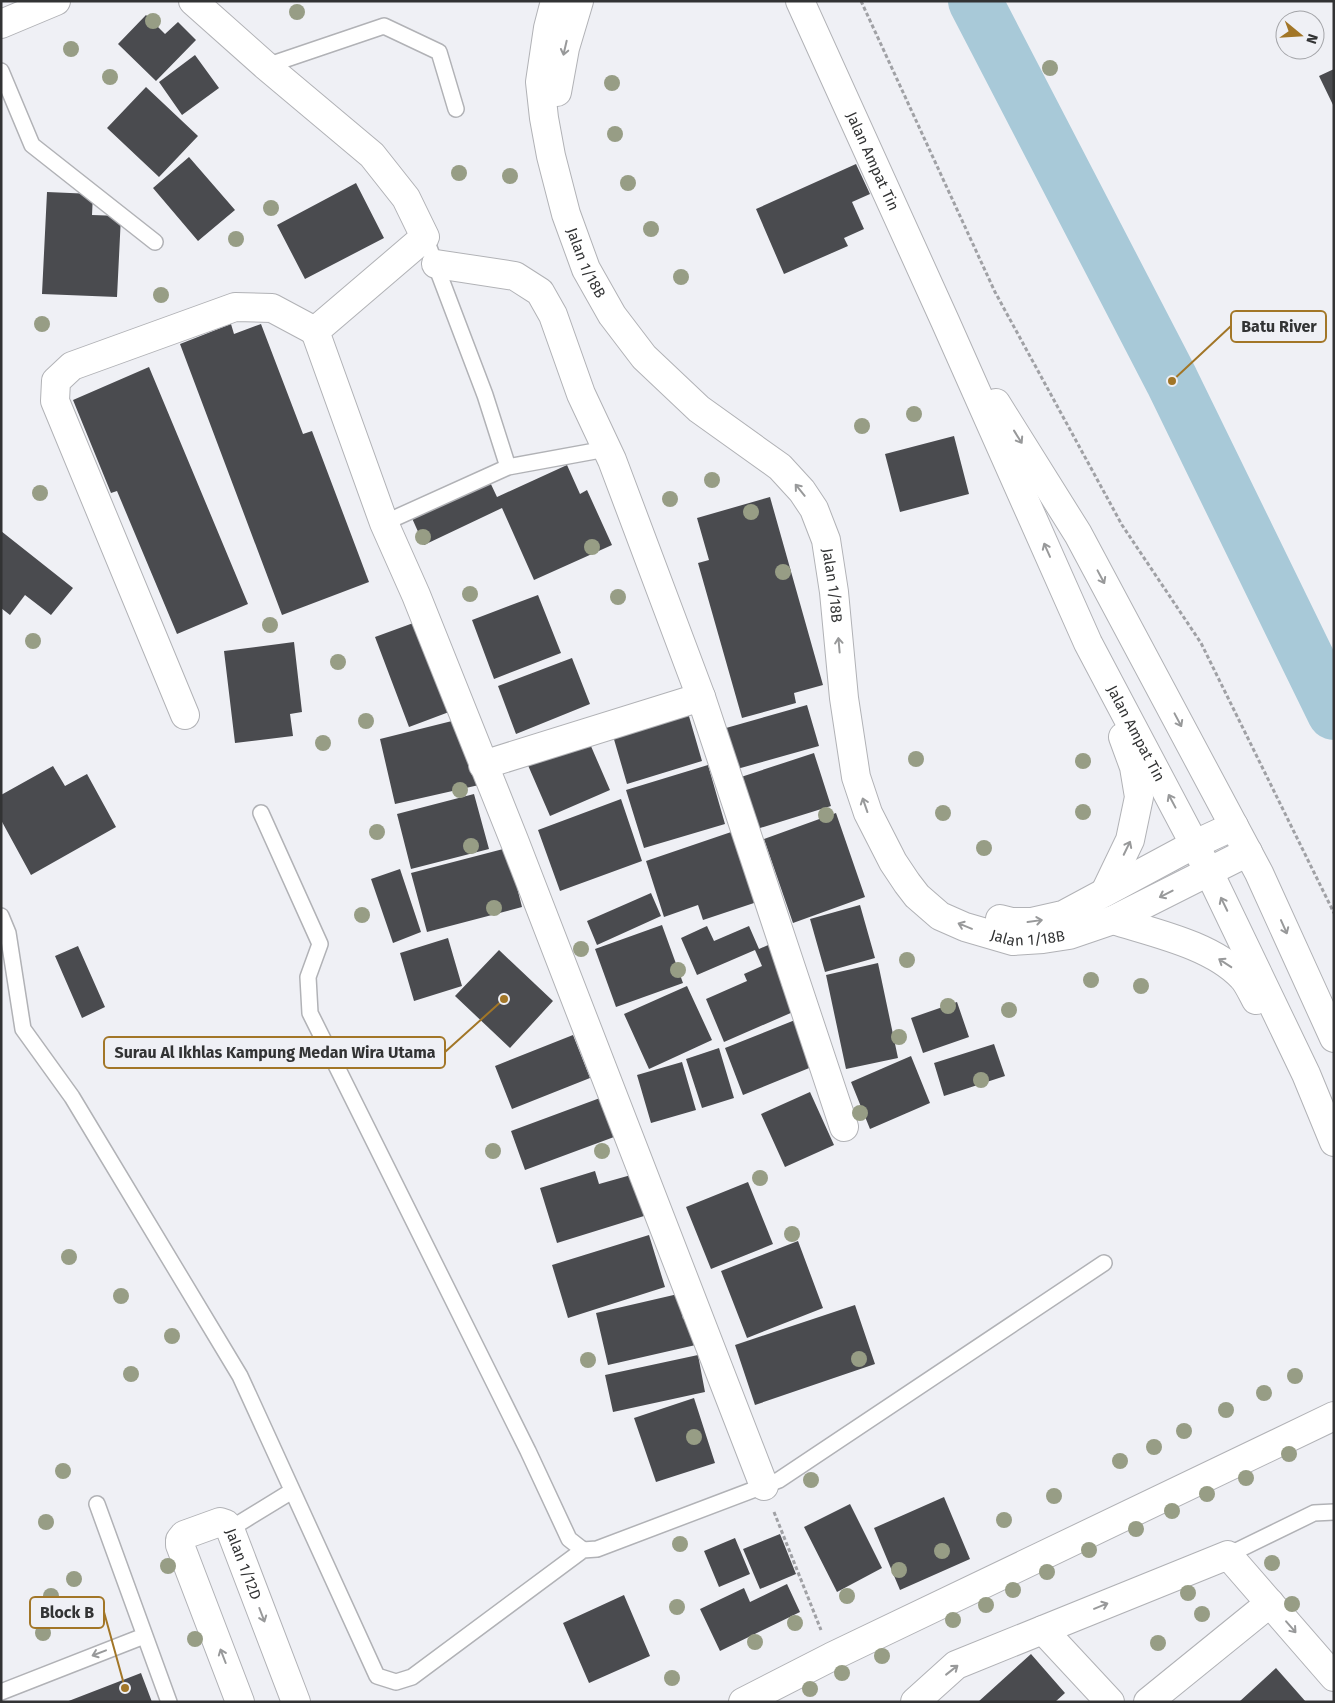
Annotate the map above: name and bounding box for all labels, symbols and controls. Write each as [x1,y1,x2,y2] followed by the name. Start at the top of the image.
[1275,10,1325,60] north arrow
[1302,32,1321,46] text: N
[560,39,569,55] one-way arrow
[842,109,903,214] street label: Jalan Ampat Tin
[563,225,609,301] street label: Jalan 1/18B
[1231,311,1326,342] callout: Batu River
[1241,317,1317,336] text: Batu River
[1012,430,1023,444] one-way arrow
[795,484,806,497] one-way arrow
[1042,543,1052,558] one-way arrow
[818,547,846,624] street label: Jalan 1/18B
[1097,569,1106,584] one-way arrow
[834,637,844,653] one-way arrow
[1103,682,1169,785] street label: Jalan Ampat Tin
[1174,712,1183,727] one-way arrow
[1167,794,1177,809] one-way arrow
[860,797,870,813] one-way arrow
[1122,841,1132,856] one-way arrow
[1159,890,1174,899] one-way arrow
[1219,897,1229,912] one-way arrow
[1026,915,1042,925] one-way arrow
[1279,919,1289,934] one-way arrow
[958,921,973,931] one-way arrow
[988,926,1066,950] street label: Jalan 1/18B
[1218,958,1232,968] one-way arrow
[104,1037,445,1068] callout: Surau Al Ikhlas Kampung Medan Wira Utama
[115,1043,436,1062] text: Surau Al Ikhlas Kampung Medan Wira Utama
[222,1526,265,1602] street label: Jalan 1/12D
[30,1597,104,1628] callout: Block B
[1093,1601,1108,1611] one-way arrow
[40,1603,94,1622] text: Block B
[258,1606,267,1622] one-way arrow
[1285,1621,1296,1634] one-way arrow
[92,1649,107,1659] one-way arrow
[218,1649,227,1664] one-way arrow
[945,1664,958,1675] one-way arrow

